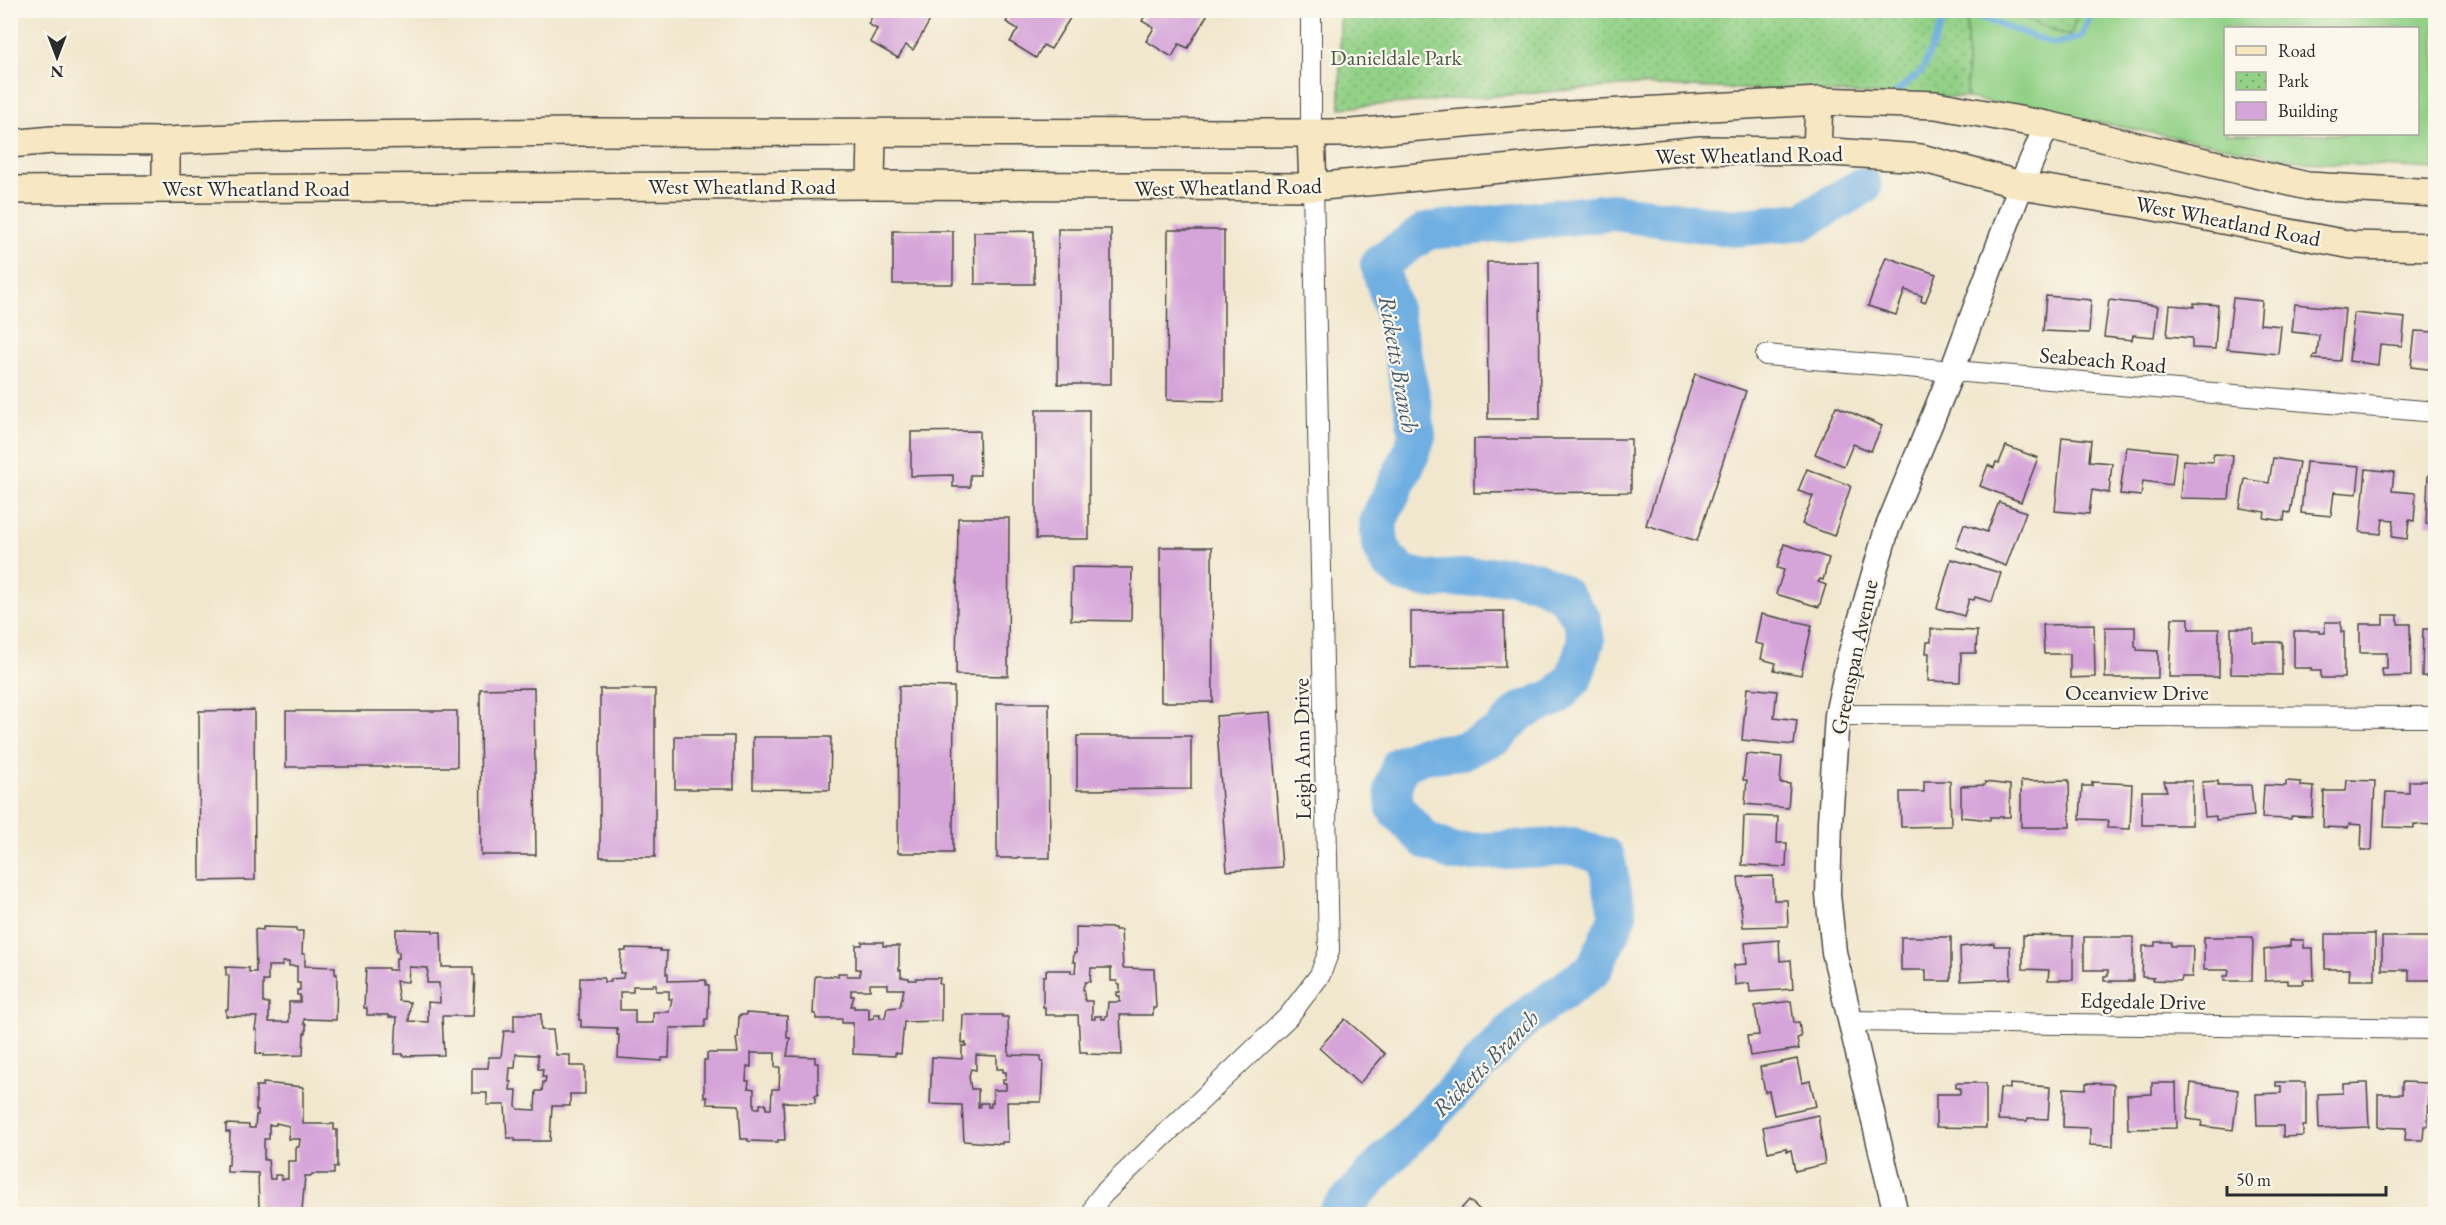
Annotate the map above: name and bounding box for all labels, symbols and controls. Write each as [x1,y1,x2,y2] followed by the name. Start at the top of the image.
[27,27,87,87] north arrow
[2224,27,2419,135] legend
[2278,39,2317,62] text: Road
[1330,43,1463,72] park label: Danieldale Park
[50,61,63,82] text: N
[2278,69,2309,92] text: Park
[2278,99,2338,122] text: Building
[1655,139,1844,171] street label: West Wheatland Road
[1134,171,1323,203] street label: West Wheatland Road
[648,172,837,201] street label: West Wheatland Road
[162,174,351,203] street label: West Wheatland Road
[2133,189,2324,253] street label: West Wheatland Road
[1372,293,1426,436] water label: Ricketts Branch
[2038,340,2168,380] street label: Seabeach Road
[1823,576,1885,737] street label: Greenspan Avenue
[1286,677,1318,820] street label: Leigh Ann Drive
[2065,678,2209,707] street label: Oceanview Drive
[2080,985,2207,1017] street label: Edgedale Drive
[1425,1003,1545,1123] water label: Ricketts Branch
[2227,1159,2386,1197] scale bar
[2236,1168,2271,1191] text: 50 m

